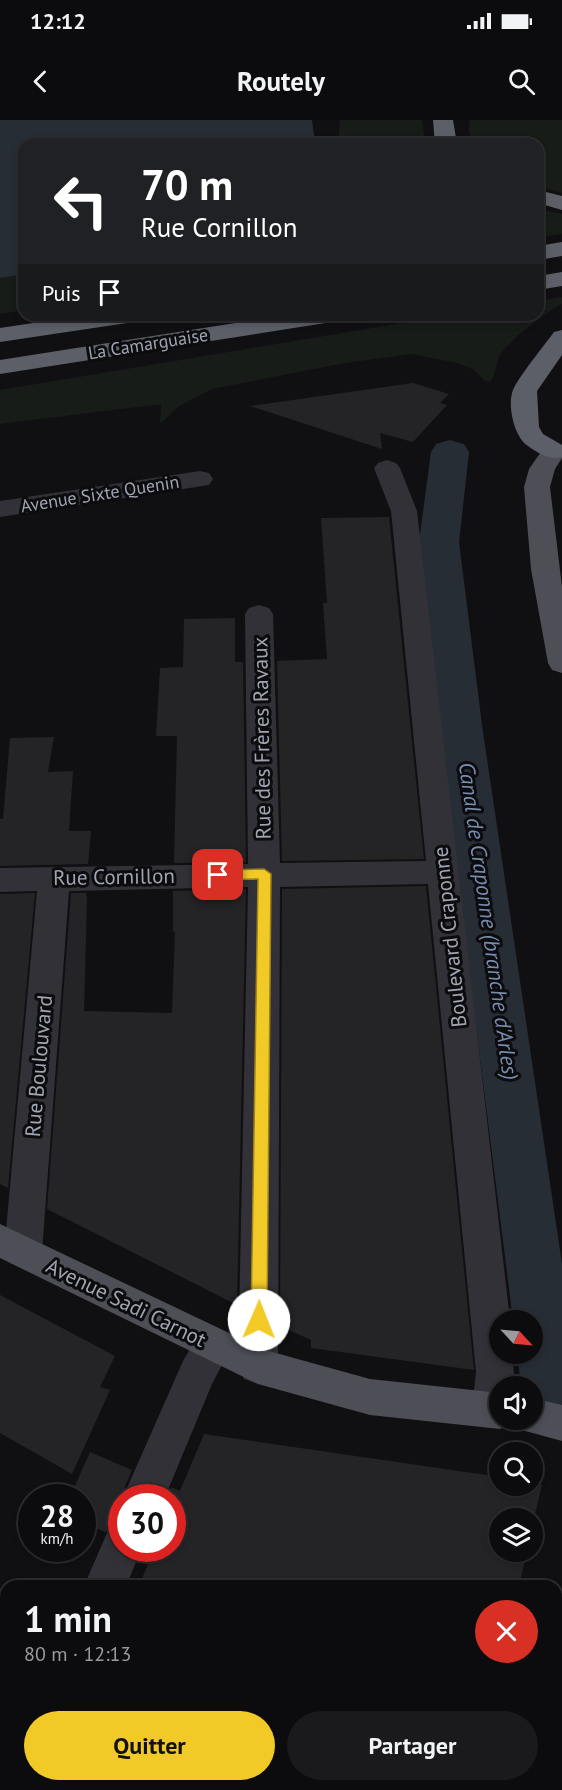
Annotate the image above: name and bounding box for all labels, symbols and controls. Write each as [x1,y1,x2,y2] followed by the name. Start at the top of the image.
[30,7,86,35] text: 12:12
[237,64,325,98] text: Routely
[24,65,57,98] icon: back
[505,65,538,98] icon: search
[141,157,233,212] text: 70 m
[42,162,120,240] icon: left
[141,210,297,244] text: Rue Cornillon
[93,276,126,309] icon: arrive
[42,279,81,307] text: Puis
[86,323,210,364] street label: La Camarguaise
[19,470,181,517] street label: Avenue Sixte Quenin
[246,636,277,840] street label: Rue des Frères Ravaux
[453,760,525,1082] water label: Canal de Craponne (branche d'Arles)
[427,846,472,1029] street label: Boulevard Craponne
[192,849,243,900] pin
[201,858,234,891] icon: arrive
[53,862,175,891] street label: Rue Cornillon
[19,994,58,1138] street label: Rue Boulouvard
[42,1252,210,1353] street label: Avenue Sadi Carnot
[227,1288,291,1352] position arrow
[489,1310,543,1364] north arrow
[489,1310,543,1562] map controls
[489,1376,543,1430] button: sound
[489,1442,543,1496] button: search
[108,1484,186,1562] speed limit sign: 30
[40,1496,74,1535] text: 28
[489,1508,543,1562] button: layers
[41,1529,73,1548] text: km/h
[24,1595,112,1642] text: 1 min
[475,1600,538,1663] button: close
[24,1641,131,1667] text: 80 m · 12:13
[24,1711,275,1780] button: Quitter
[287,1711,538,1780] button: Partager

